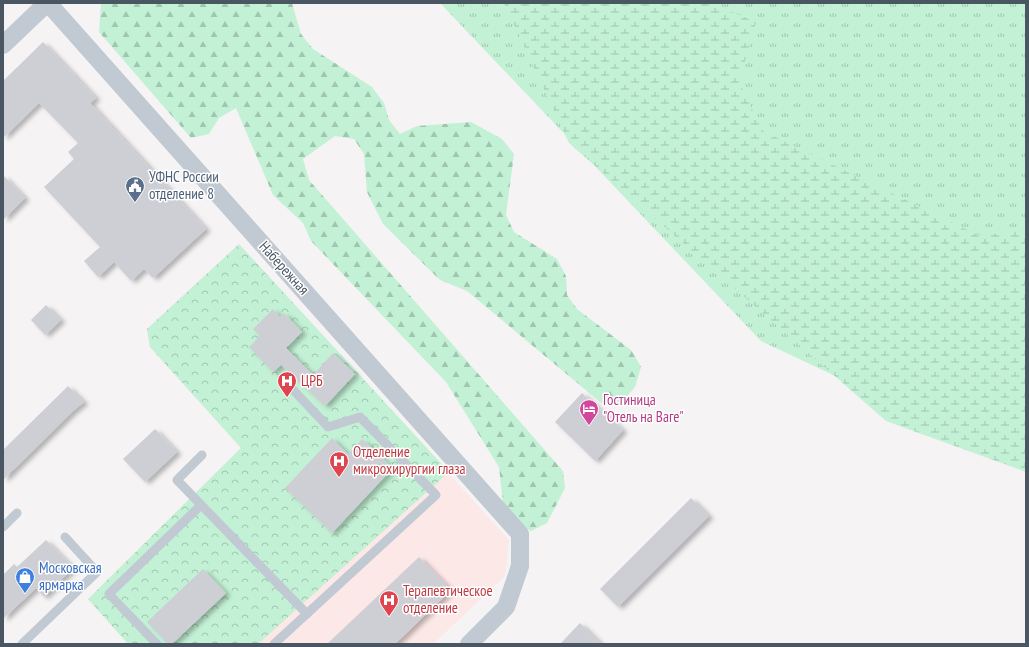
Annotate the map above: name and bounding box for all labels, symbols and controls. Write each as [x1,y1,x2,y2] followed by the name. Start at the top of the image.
[149,167,219,203] place label: УФНС России отделение 8
[124,175,146,203] public building icon: УФНС России отделение 8
[255,237,314,299] street label: Набережная
[276,370,298,398] hospital icon: ЦРБ
[301,371,323,390] place label: ЦРБ
[603,390,683,426] place label: Гостиница "Отель на Ваге"
[578,398,600,426] hotel icon: Гостиница "Отель на Ваге"
[353,442,466,478] place label: Отделение микрохирургии глаза
[328,450,350,478] hospital icon: Отделение микрохирургии глаза
[39,558,102,594] place label: Московская ярмарка
[14,566,36,594] shop icon: Московская ярмарка
[403,581,493,617] place label: Терапевтическое отделение
[378,589,400,617] hospital icon: Терапевтическое отделение

